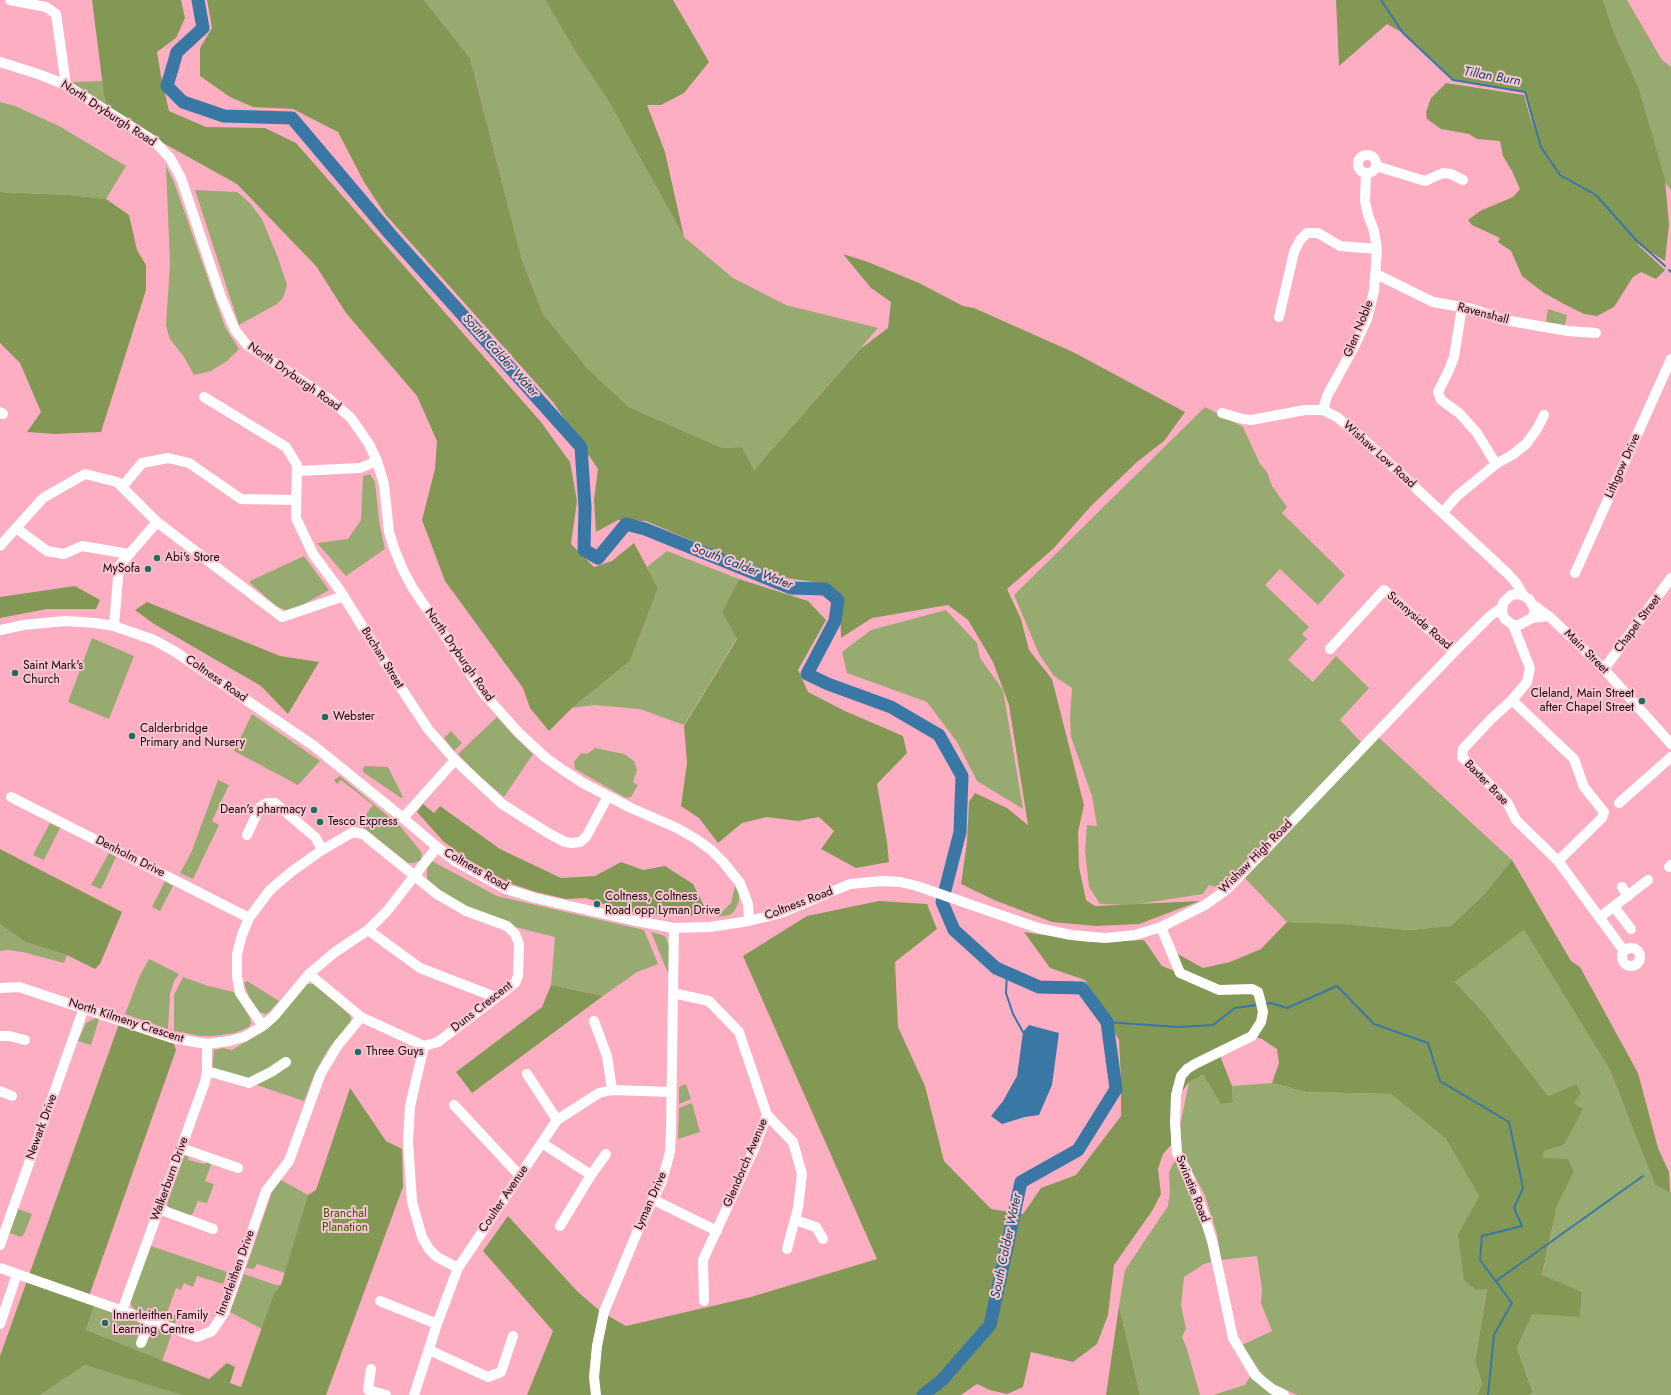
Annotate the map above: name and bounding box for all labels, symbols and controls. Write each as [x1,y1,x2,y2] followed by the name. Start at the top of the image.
[1462,64,1522,90] water label: Tillan Burn
[58,78,158,150] street label: North Dryburgh Road
[1341,299,1377,359] street label: Glen Noble
[1456,300,1510,328] street label: Ravenshall
[458,311,542,401] water label: South Calder Water
[245,339,343,415] street label: North Dryburgh Road
[1340,419,1418,491] street label: Wishaw Low Road
[1602,431,1644,501] street label: Lithgow Drive
[689,541,795,593] water label: South Calder Water
[165,551,220,565] place label: Abi's Store
[152,553,162,563] marker: Abi's Store
[103,562,140,576] place label: MySofa
[143,564,153,574] marker: MySofa
[1384,589,1454,653] street label: Sunnyside Road
[1612,592,1664,656] street label: Chapel Street
[421,606,497,704] street label: North Dryburgh Road
[358,625,406,691] street label: Buchan Street
[1561,627,1611,677] street label: Main Street
[182,652,250,706] street label: Coltness Road
[23,659,83,687] place label: Saint Mark's Church
[10,668,20,678] marker: Saint Mark's Church
[1531,687,1634,715] place label: Cleland, Main Street after Chapel Street
[1637,696,1647,706] marker: Cleland, Main Street after Chapel Street
[333,710,375,724] place label: Webster
[320,712,330,722] marker: Webster
[140,722,245,750] place label: Calderbridge Primary and Nursery
[127,731,137,741] marker: Calderbridge Primary and Nursery
[1461,757,1511,809] street label: Baxter Brae
[220,803,306,817] place label: Dean's pharmacy
[309,805,319,815] marker: Dean's pharmacy
[328,815,398,829] place label: Tesco Express
[315,817,325,827] marker: Tesco Express
[1216,817,1296,897] street label: Wishaw High Road
[93,833,167,881] street label: Denholm Drive
[441,846,511,894] street label: Coltness Road
[763,884,835,924] street label: Coltness Road
[605,890,720,918] place label: Coltness, Coltness Road opp Lyman Drive
[592,899,602,909] marker: Coltness, Coltness Road opp Lyman Drive
[449,979,515,1035] street label: Duns Crescent
[67,996,185,1046] street label: North Kilmeny Crescent
[366,1045,423,1059] place label: Three Guys
[353,1047,363,1057] marker: Three Guys
[23,1092,61,1162] street label: Newark Drive
[721,1117,771,1209] street label: Glendorch Avenue
[148,1135,192,1223] street label: Walkerburn Drive
[1172,1154,1212,1224] street label: Swinstie Road
[476,1163,532,1235] street label: Coulter Avenue
[632,1170,670,1232] street label: Lyman Drive
[988,1192,1026,1300] water label: South Calder Water
[322,1207,368,1235] park label: Branchal Planation
[214,1228,258,1318] street label: Innerleithen Drive
[113,1309,208,1337] place label: Innerleithen Family Learning Centre
[100,1318,110,1328] marker: Innerleithen Family Learning Centre

